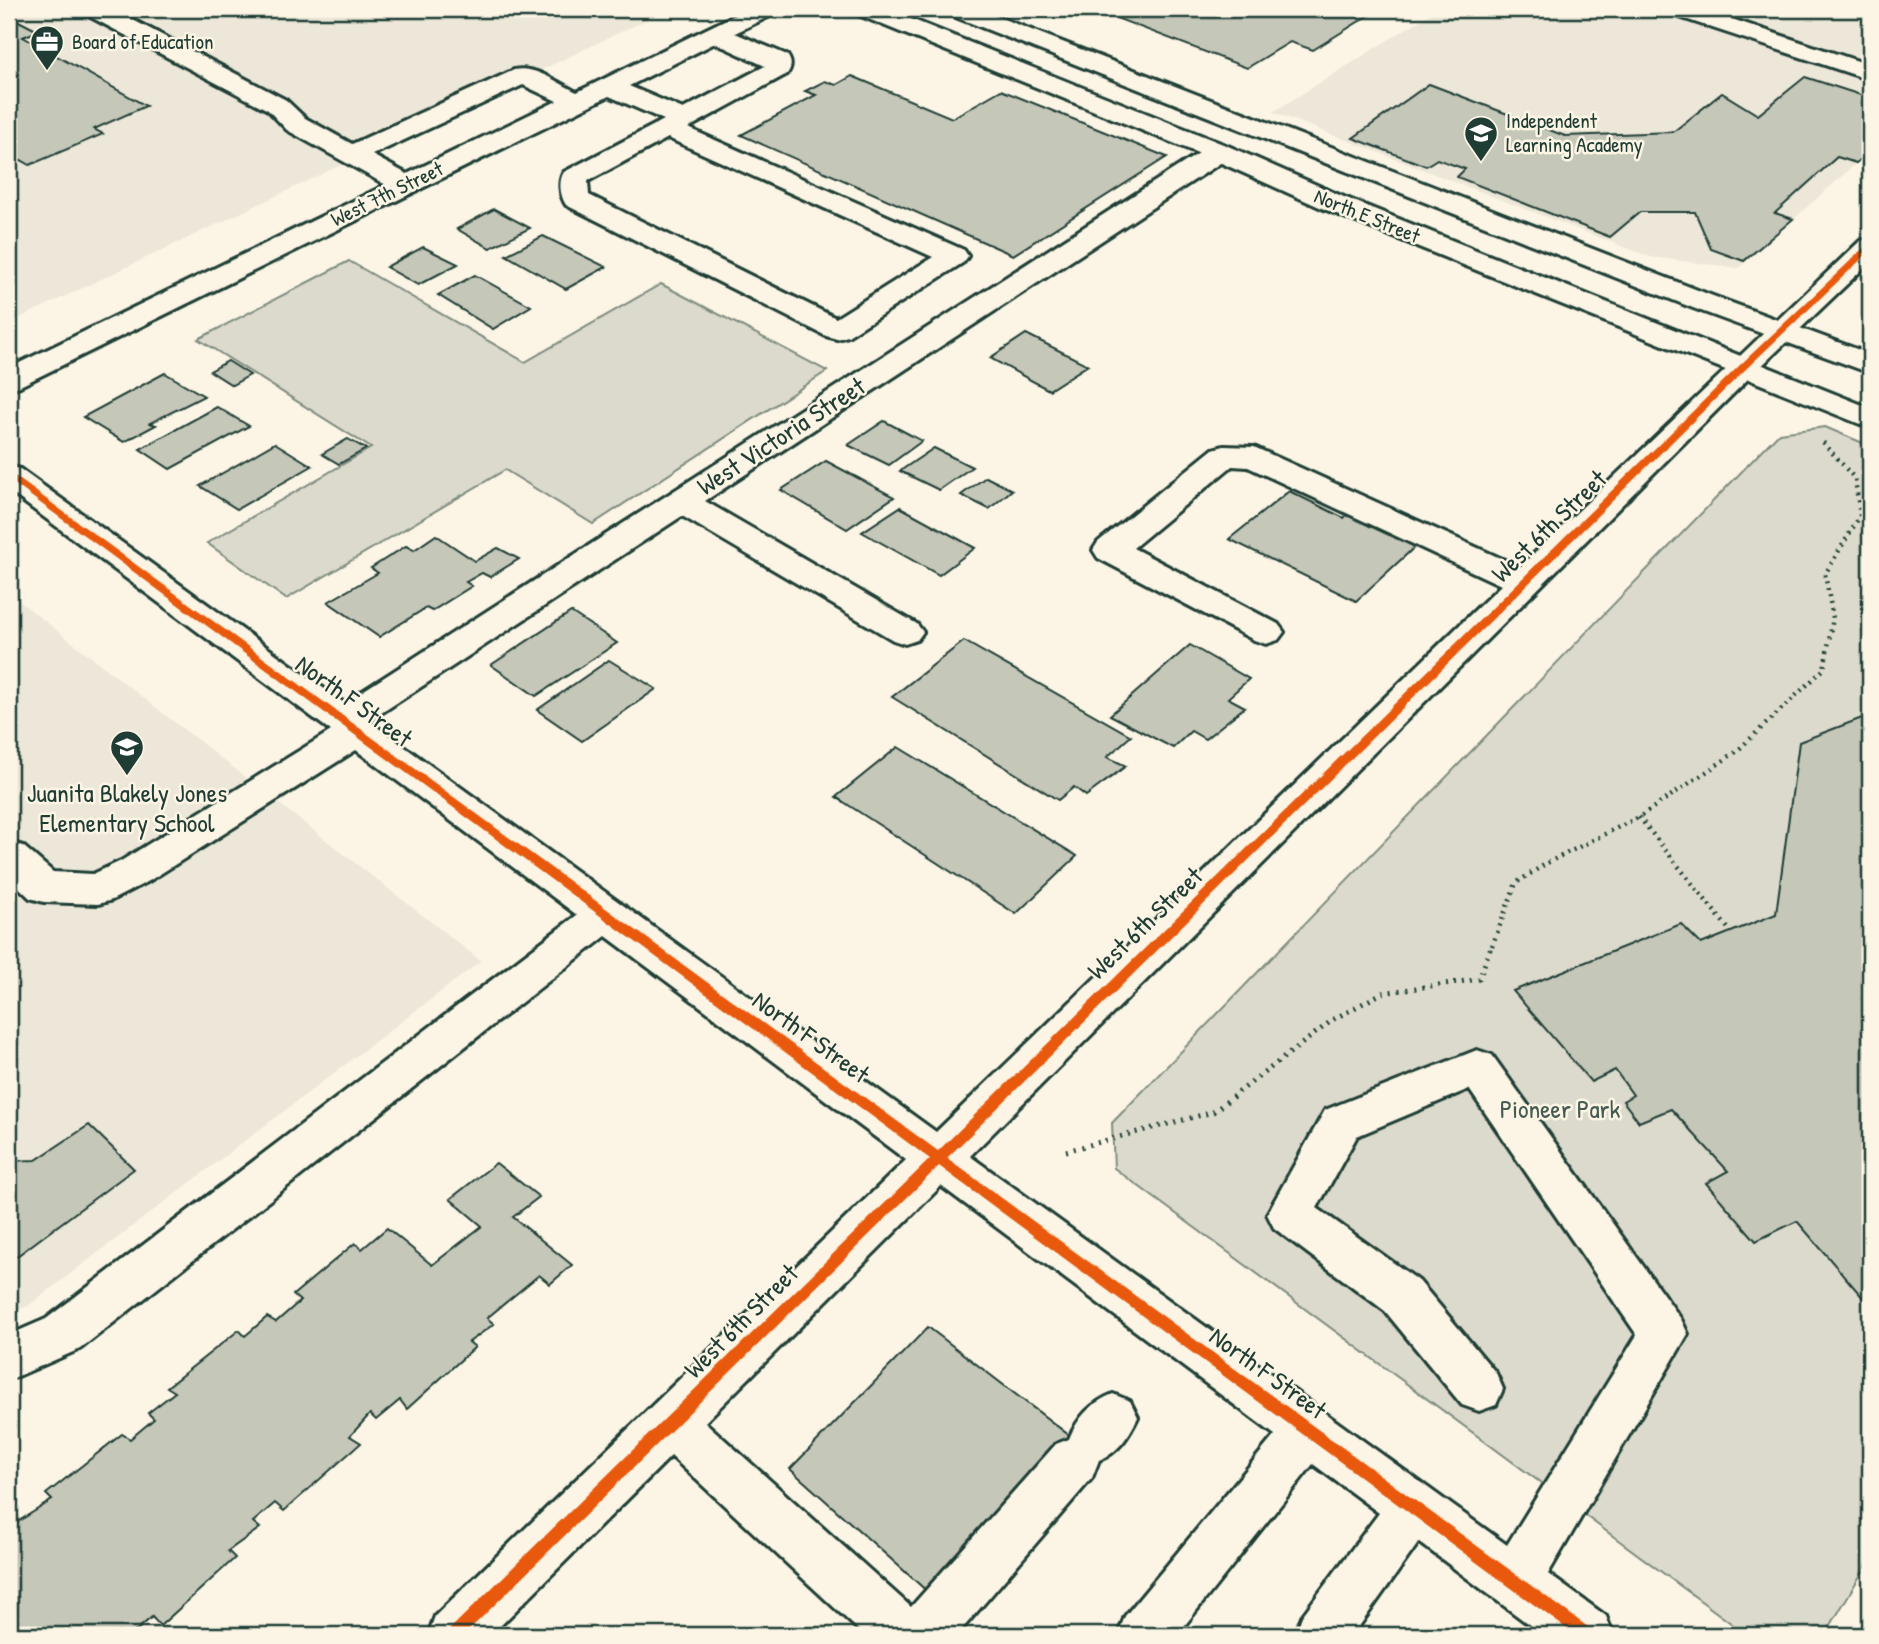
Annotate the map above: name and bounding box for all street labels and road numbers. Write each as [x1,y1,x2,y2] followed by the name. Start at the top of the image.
[326,154,448,233] street label: West 7th Street
[1310,181,1425,250] street label: North E Street
[690,368,872,503] street label: West Victoria Street
[1483,461,1615,590] street label: West 6th Street
[289,646,421,755] street label: North F Street
[1079,858,1211,987] street label: West 6th Street
[746,982,878,1091] street label: North F Street
[676,1255,806,1385] street label: West 6th Street
[1203,1318,1335,1427] street label: North F Street

